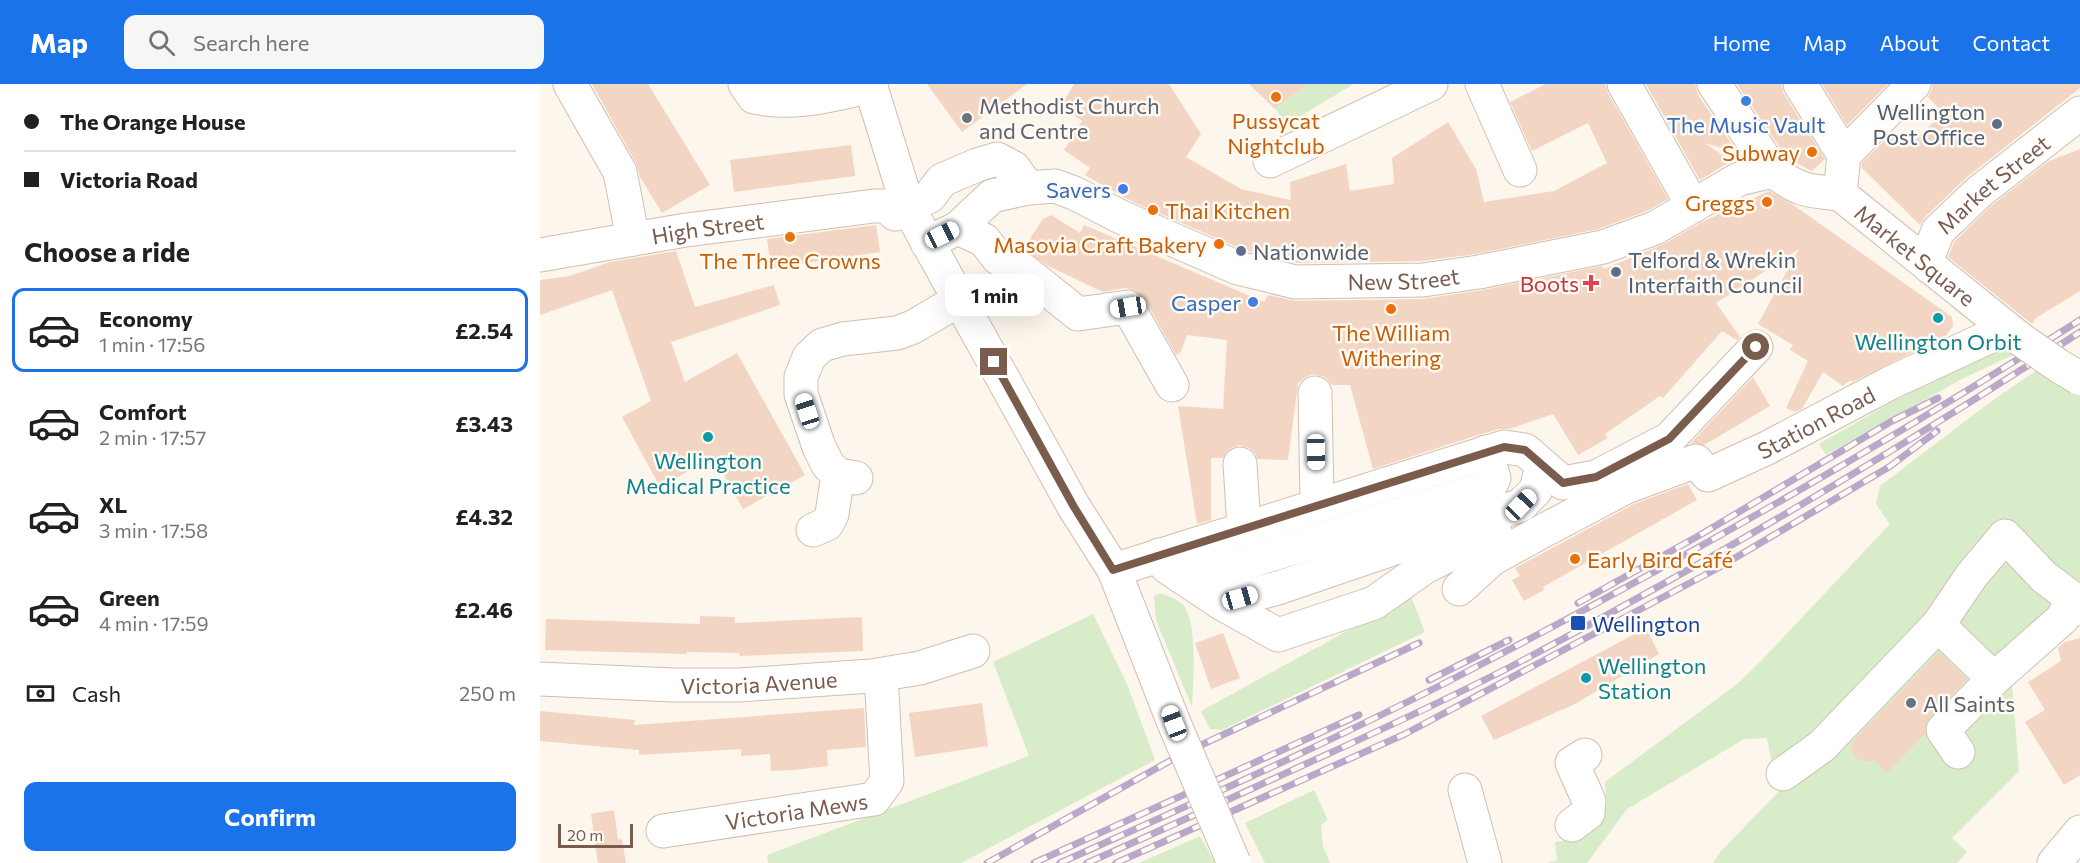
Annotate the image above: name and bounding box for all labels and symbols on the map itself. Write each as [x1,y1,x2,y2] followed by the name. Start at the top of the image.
[1269,90,1283,104] marker: Pussycat Nightclub
[979,92,1160,144] place label: Methodist Church and Centre
[1739,94,1753,108] marker: The Music Vault
[1872,98,1985,150] place label: Wellington Post Office
[1227,107,1325,159] place label: Pussycat Nightclub
[960,111,974,125] marker: Methodist Church and Centre
[1667,111,1825,138] place label: The Music Vault
[1990,117,2004,131] marker: Wellington Post Office
[1931,129,2055,239] street label: Market Street
[1722,139,1800,166] place label: Subway
[1805,145,1819,159] marker: Subway
[1046,176,1111,203] place label: Savers
[1116,182,1130,196] marker: Savers
[1685,189,1755,216] place label: Greggs
[1760,195,1774,209] marker: Greggs
[1165,197,1290,224] place label: Thai Kitchen
[1850,198,1981,311] street label: Market Square
[1146,203,1160,217] marker: Thai Kitchen
[650,207,766,249] street label: High Street
[922,219,962,251] car
[783,230,797,244] marker: The Three Crowns
[993,231,1207,258] place label: Masovia Craft Bakery
[1212,237,1226,251] marker: Masovia Craft Bakery
[1253,238,1369,265] place label: Nationwide
[1234,244,1248,258] marker: Nationwide
[1628,246,1803,298] place label: Telford & Wrekin Interfaith Council
[699,247,881,274] place label: The Three Crowns
[1347,261,1461,295] street label: New Street
[1609,265,1623,279] marker: Telford & Wrekin Interfaith Council
[1520,270,1579,297] place label: Boots
[944,275,1044,317] callout: 1 min
[1584,276,1598,290] marker: Boots
[1171,289,1241,316] place label: Casper
[1109,295,1147,319] car
[1246,295,1260,309] marker: Casper
[1384,302,1398,316] marker: The William Withering
[1931,311,1945,325] marker: Wellington Orbit
[1332,319,1450,371] place label: The William Withering
[1854,328,2022,355] place label: Wellington Orbit
[1742,333,1769,360] route start
[980,348,1007,375] route end
[1753,380,1879,464] street label: Station Road
[793,391,821,431] car
[701,430,715,444] marker: Wellington Medical Practice
[1307,434,1325,470] car
[625,447,791,499] place label: Wellington Medical Practice
[1502,486,1540,524] car
[1587,546,1733,573] place label: Early Bird Café
[1568,552,1582,566] marker: Early Bird Café
[1220,584,1260,612] car
[1592,610,1700,637] place label: Wellington
[1569,614,1587,632] marker: Wellington
[1598,652,1706,704] place label: Wellington Station
[680,665,838,699] street label: Victoria Avenue
[1579,671,1593,685] marker: Wellington Station
[1923,690,2015,717] place label: All Saints
[1904,696,1918,710] marker: All Saints
[1159,703,1189,743] car
[723,787,870,835] street label: Victoria Mews
[558,821,633,848] scale bar

